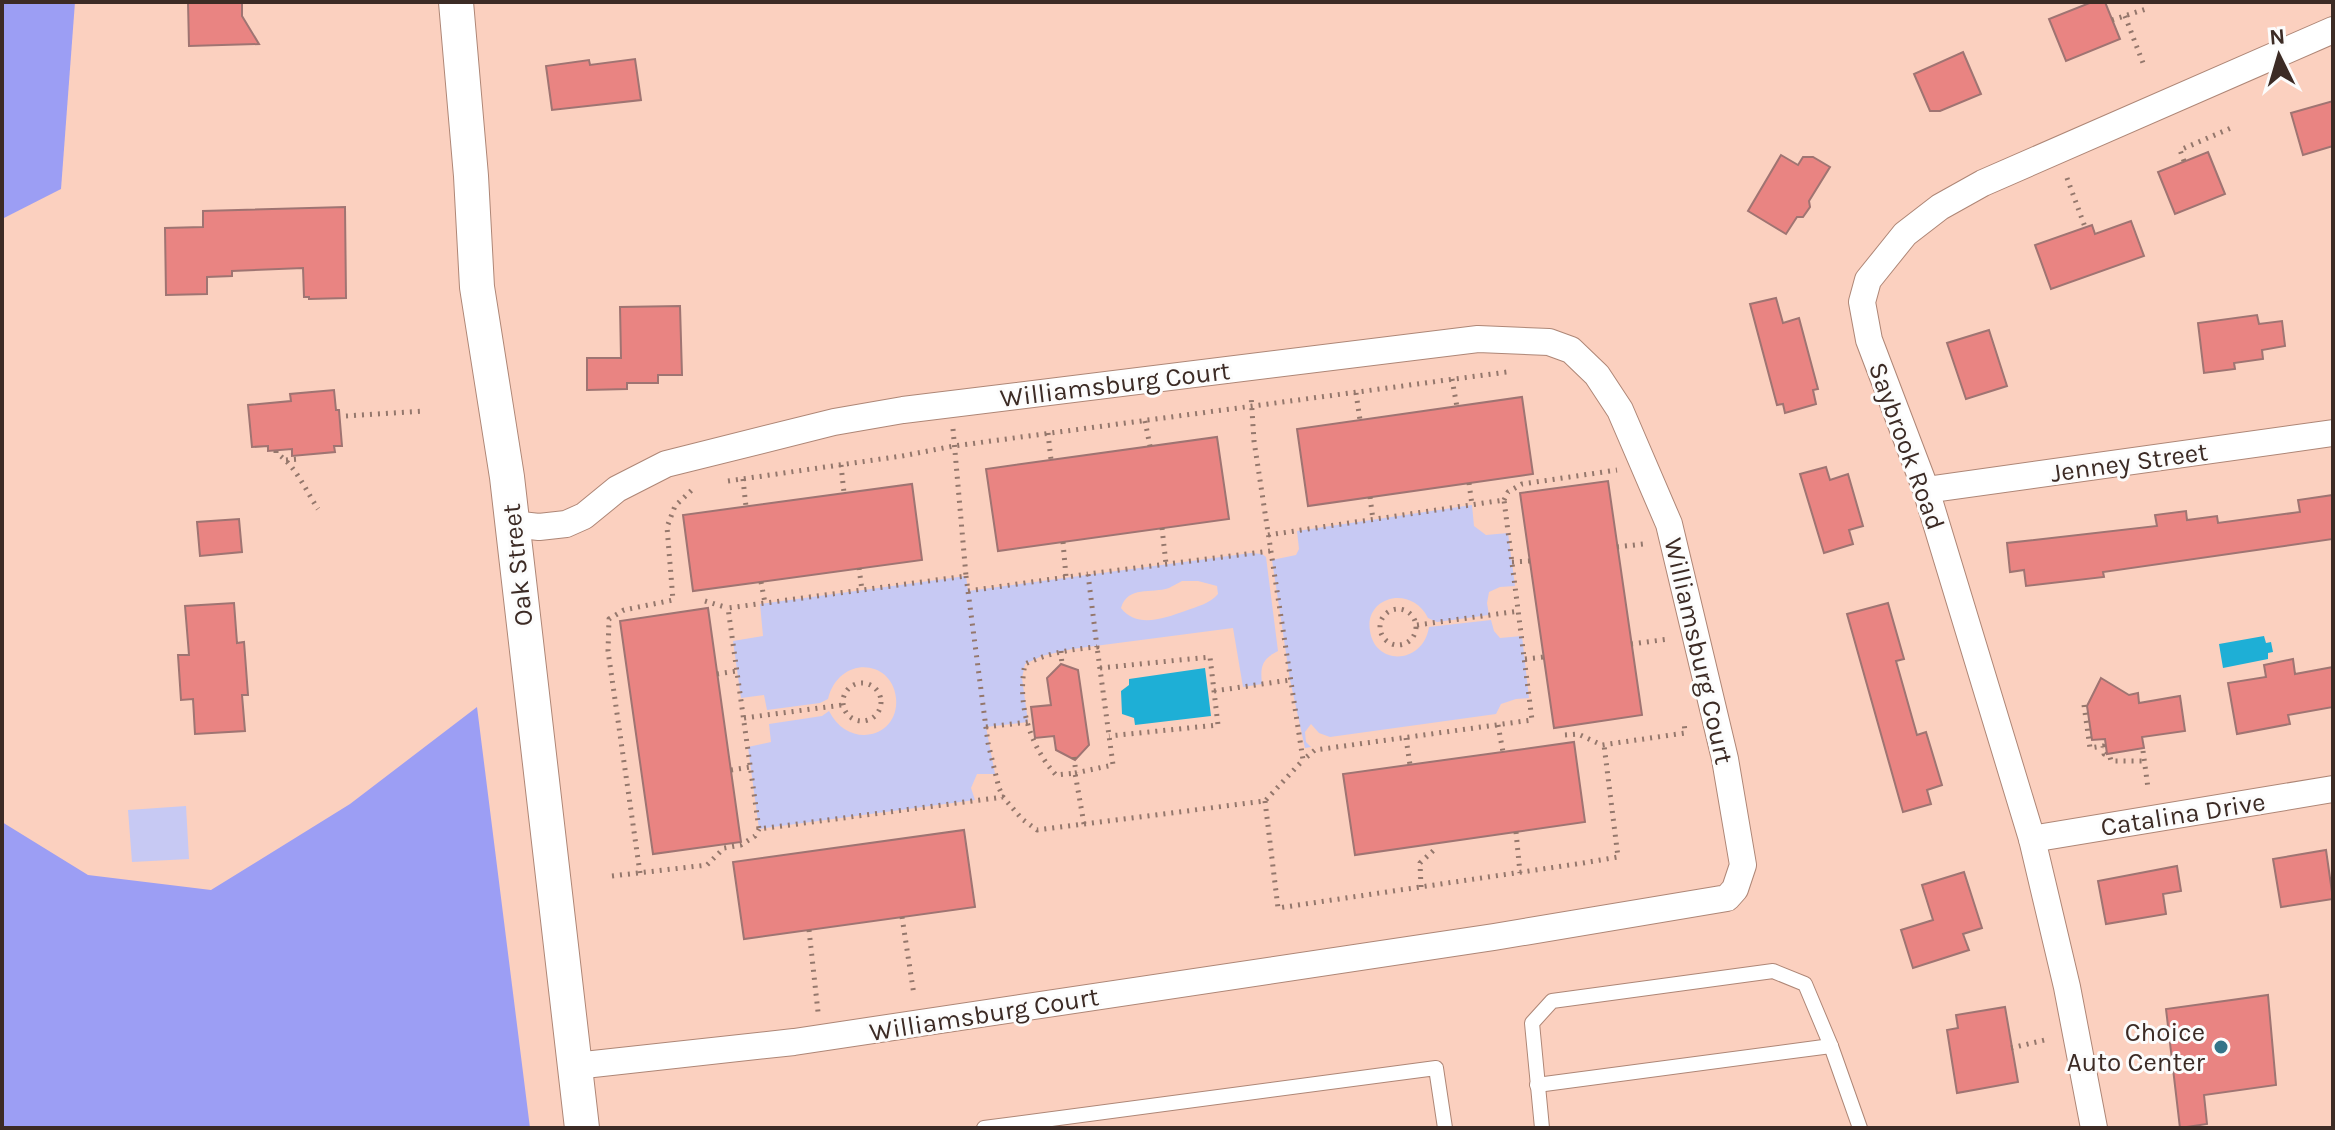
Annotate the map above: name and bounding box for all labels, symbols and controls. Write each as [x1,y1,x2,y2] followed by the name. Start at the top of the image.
[2239,16,2319,96] north arrow
[2268,23,2286,51] text: N
[998,355,1232,414] street label: Williamsburg Court
[1862,358,1951,534] street label: Saybrook Road
[2049,436,2210,489] street label: Jenney Street
[496,502,539,628] street label: Oak Street
[1657,535,1740,768] street label: Williamsburg Court
[2099,786,2268,843] street label: Catalina Drive
[867,981,1101,1048] street label: Williamsburg Court
[2067,1017,2206,1078] place label: Choice Auto Center
[2212,1038,2230,1056] marker: Choice Auto Center

